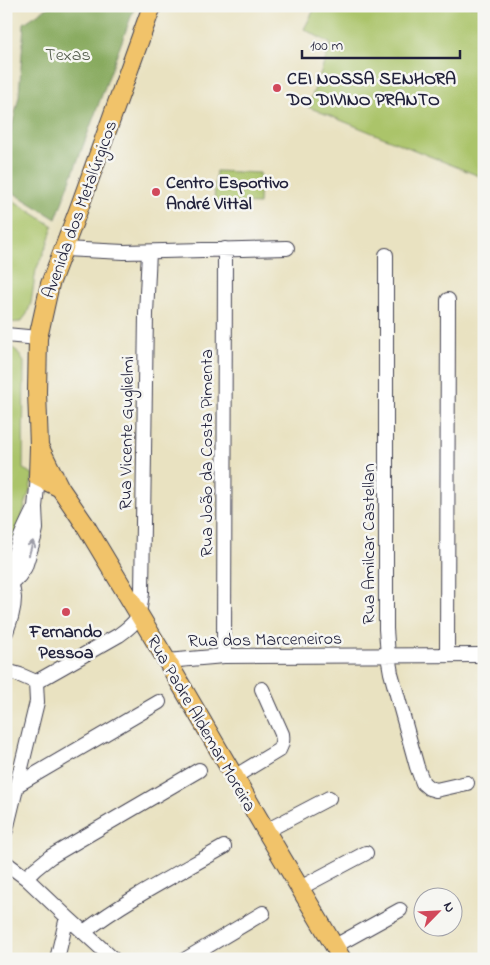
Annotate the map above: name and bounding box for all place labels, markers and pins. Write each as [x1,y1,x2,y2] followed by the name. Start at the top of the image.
[286,67,456,114] place label: CEI NOSSA SENHORA DO DIVINO PRANTO
[271,82,283,94] marker: CEI NOSSA SENHORA DO DIVINO PRANTO
[166,171,289,218] place label: Centro Esportivo André Vittal
[150,186,162,198] marker: Centro Esportivo André Vittal
[60,606,72,618] marker: Fernando Pessoa
[29,620,102,667] place label: Fernando Pessoa

